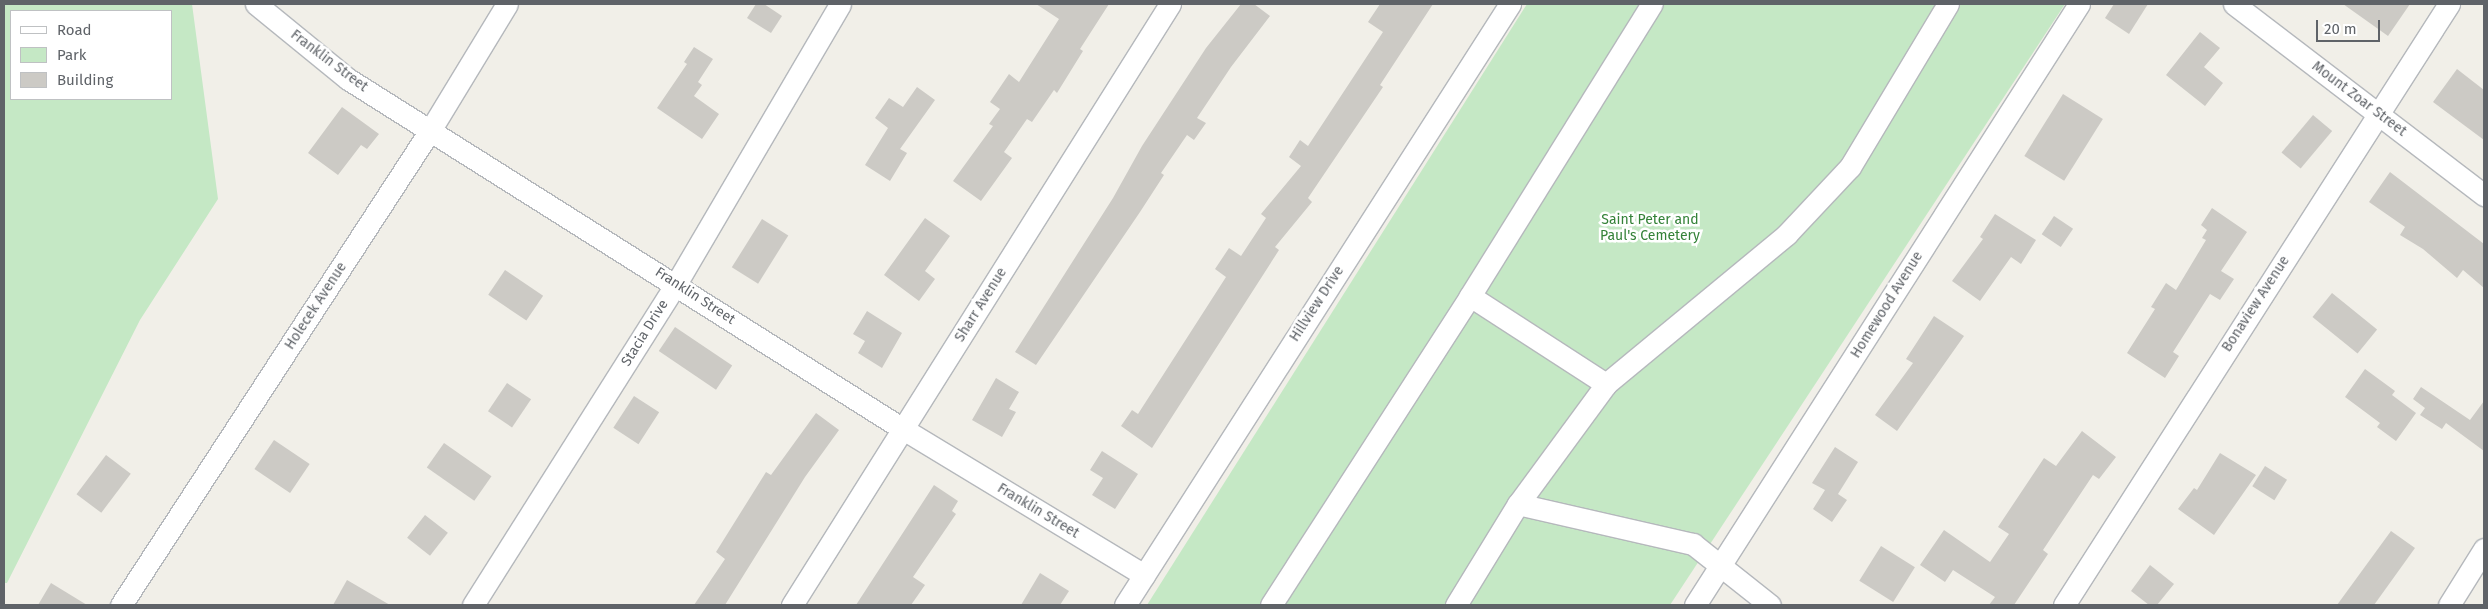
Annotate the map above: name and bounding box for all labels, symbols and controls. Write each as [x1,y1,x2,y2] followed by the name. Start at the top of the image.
[10,10,172,100] legend
[2318,10,2382,42] scale bar
[2324,20,2357,38] text: 20 m
[57,21,92,39] text: Road
[287,27,371,95] street label: Franklin Street
[57,46,87,64] text: Park
[2308,58,2410,140] street label: Mount Zoar Street
[57,71,113,89] text: Building
[1600,212,1700,244] park label: Saint Peter and Paul's Cemetery
[1847,249,1927,361] street label: Homewood Avenue
[2219,253,2293,355] street label: Bonaview Avenue
[282,259,350,353] street label: Holecek Avenue
[1286,263,1348,345] street label: Hillview Drive
[652,264,738,328] street label: Franklin Street
[952,265,1010,345] street label: Sharr Avenue
[618,297,672,369] street label: Stacia Drive
[994,480,1082,542] street label: Franklin Street

